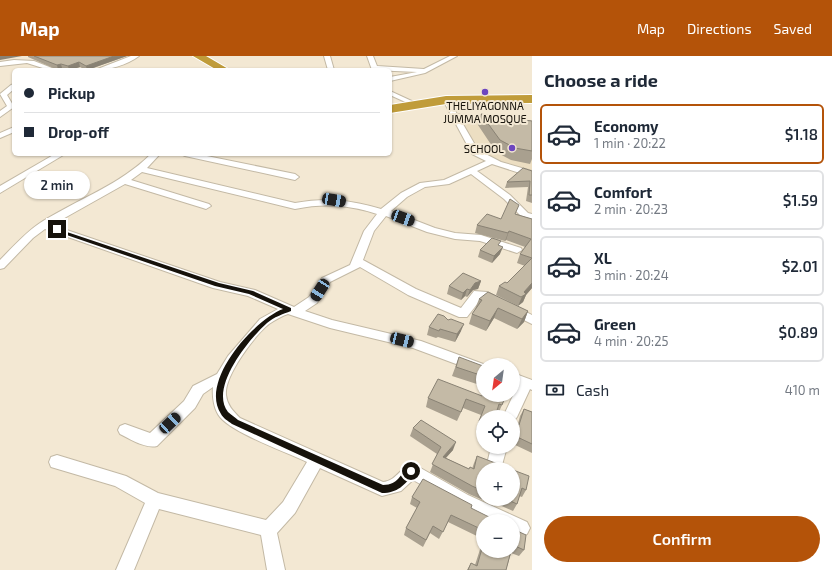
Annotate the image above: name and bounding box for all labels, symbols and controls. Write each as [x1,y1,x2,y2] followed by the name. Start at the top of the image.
[20,17,60,40] text: Map
[637,20,665,37] text: Map
[687,20,752,37] text: Directions
[774,20,812,37] text: Saved
[544,69,658,91] text: Choose a ride
[48,84,95,102] text: Pickup
[480,87,490,97] marker: THELIYAGONNA JUMMA MOSQUE
[443,99,527,126] place label: THELIYAGONNA JUMMA MOSQUE
[546,116,582,152] icon: car
[594,117,659,135] text: Economy
[48,123,109,141] text: Drop-off
[785,125,818,143] text: $1.18
[594,135,666,151] text: 1 min · 20:22
[464,142,504,155] place label: SCHOOL
[507,143,517,153] marker: SCHOOL
[24,171,90,199] callout: 2 min
[41,177,73,193] text: 2 min
[546,182,582,218] icon: car
[594,183,652,201] text: Comfort
[783,191,818,209] text: $1.59
[321,192,347,208] car
[594,201,668,217] text: 2 min · 20:23
[390,208,416,228] car
[48,220,66,238] route end
[546,248,582,284] icon: car
[594,249,612,267] text: XL
[782,257,818,275] text: $2.01
[594,267,669,283] text: 3 min · 20:24
[308,277,332,303] car
[546,314,582,350] icon: car
[594,315,636,333] text: Green
[779,323,818,341] text: $0.89
[389,331,415,349] car
[594,333,668,349] text: 4 min · 20:25
[476,358,520,402] north arrow
[476,358,520,558] map controls
[544,379,566,401] icon: cash
[576,381,609,399] text: Cash
[785,382,820,398] text: 410 m
[157,410,183,436] car
[476,410,520,454] button: locate
[402,462,420,480] route start
[476,462,520,506] button: +
[476,514,520,558] button: −
[544,516,820,562] button: Confirm

